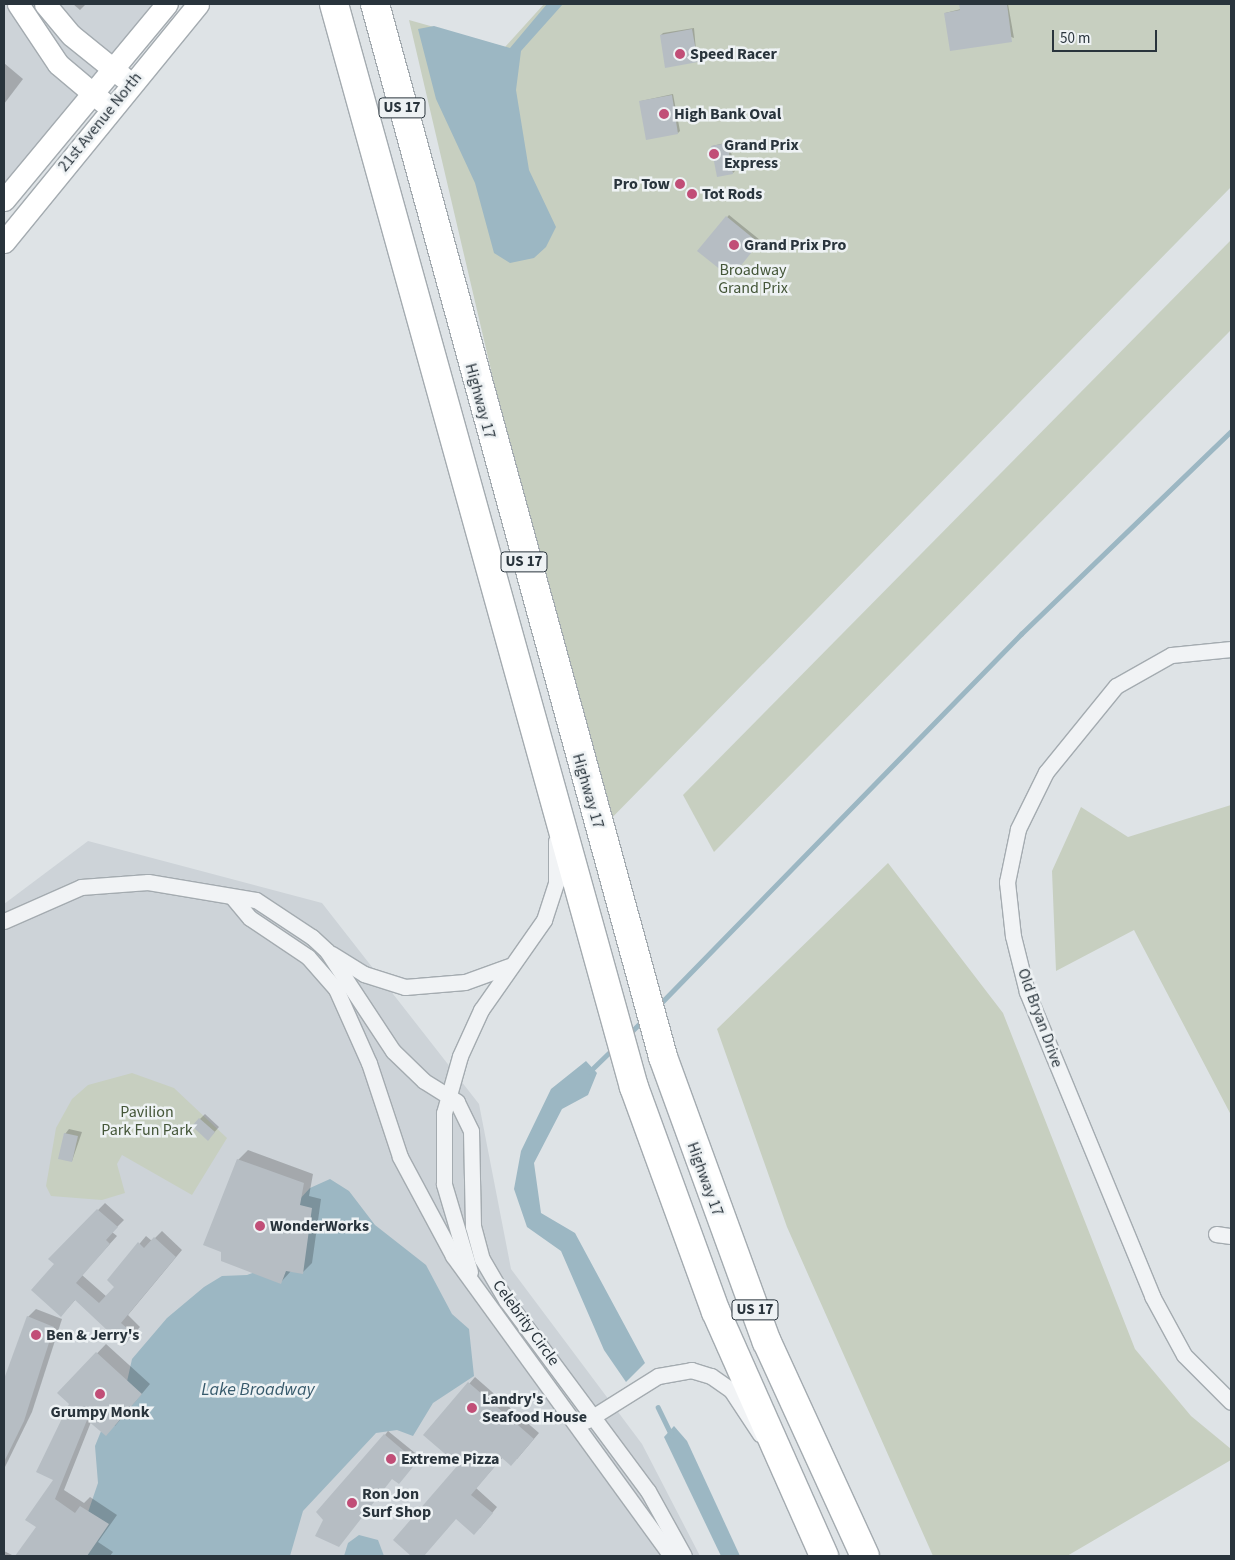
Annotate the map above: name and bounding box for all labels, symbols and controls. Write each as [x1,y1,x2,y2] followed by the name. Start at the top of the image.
[1055,20,1160,52] scale bar
[1060,28,1090,49] text: 50 m
[690,44,777,64] place label: Speed Racer
[674,48,686,60] marker: Speed Racer
[54,69,146,175] street label: 21st Avenue North
[378,96,426,120] road number: US 17
[674,104,781,124] place label: High Bank Oval
[658,108,670,120] marker: High Bank Oval
[724,135,799,173] place label: Grand Prix Express
[708,148,720,160] marker: Grand Prix Express
[613,174,670,194] place label: Pro Tow
[674,178,686,190] marker: Pro Tow
[702,184,762,204] place label: Tot Rods
[686,188,698,200] marker: Tot Rods
[744,235,846,255] place label: Grand Prix Pro
[728,239,740,251] marker: Grand Prix Pro
[718,260,788,298] park label: Broadway Grand Prix
[461,361,499,441] street label: Highway 17
[500,550,548,574] road number: US 17
[568,751,608,831] street label: Highway 17
[1013,966,1067,1070] street label: Old Bryan Drive
[101,1102,193,1140] park label: Pavilion Park Fun Park
[683,1139,727,1219] street label: Highway 17
[270,1216,369,1236] place label: WonderWorks
[254,1220,266,1232] marker: WonderWorks
[488,1276,564,1370] street label: Celebrity Circle
[731,1298,779,1322] road number: US 17
[46,1325,139,1345] place label: Ben & Jerry's
[30,1329,42,1341] marker: Ben & Jerry's
[201,1379,315,1401] water label: Lake Broadway
[94,1388,106,1400] marker: Grumpy Monk
[482,1389,587,1427] place label: Landry's Seafood House
[51,1402,149,1422] place label: Grumpy Monk
[466,1402,478,1414] marker: Landry's Seafood House
[401,1449,500,1469] place label: Extreme Pizza
[385,1453,397,1465] marker: Extreme Pizza
[362,1484,431,1522] place label: Ron Jon Surf Shop
[346,1497,358,1509] marker: Ron Jon Surf Shop

